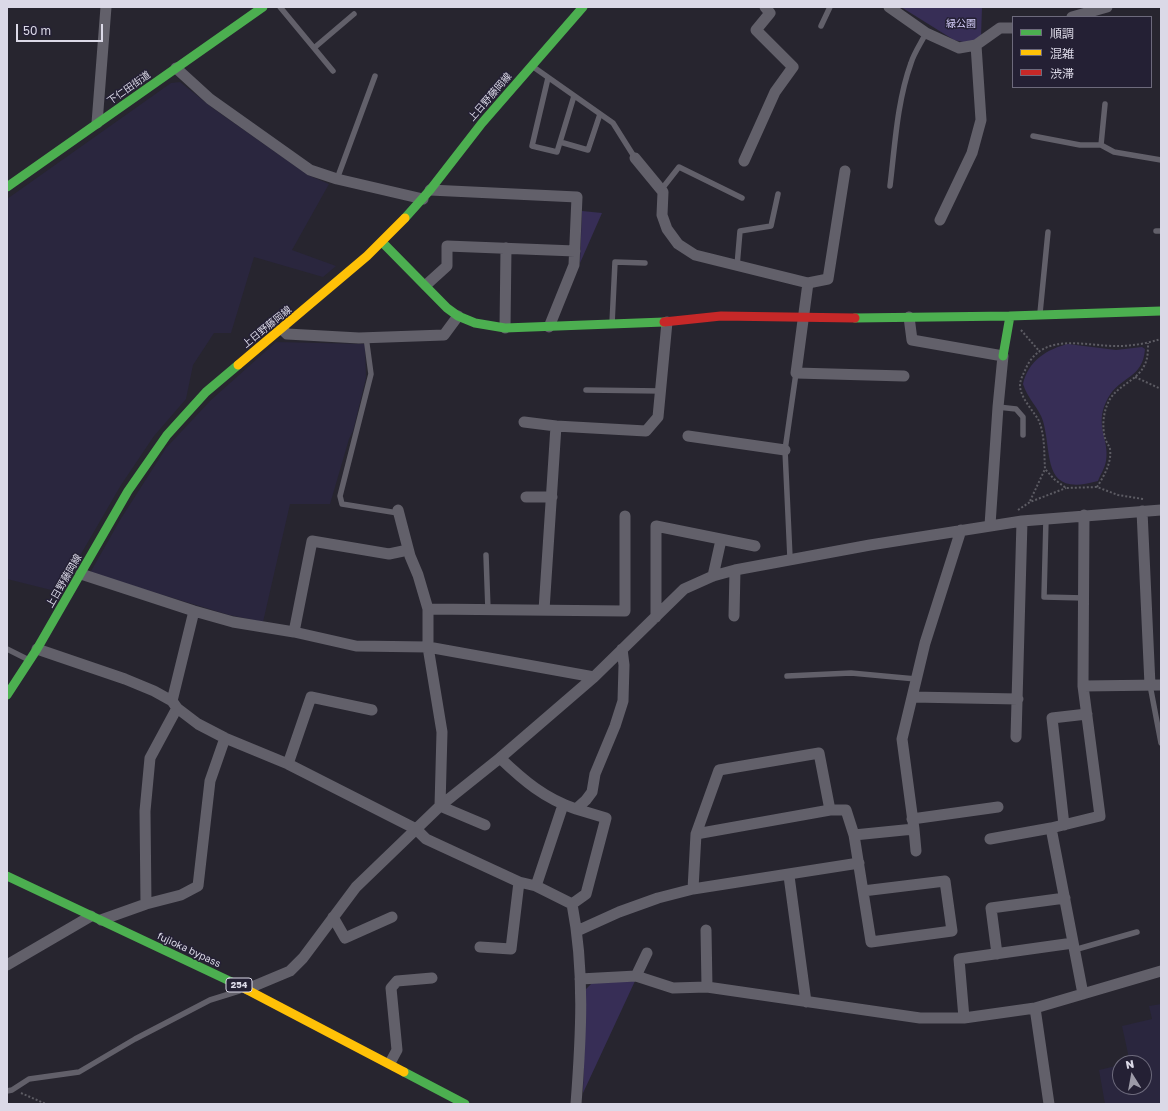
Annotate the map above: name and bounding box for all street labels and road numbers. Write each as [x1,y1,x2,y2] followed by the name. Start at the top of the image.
[105,69,153,107] street label: 下仁田街道
[466,70,514,124] street label: 上日野藤岡線
[240,303,294,351] street label: 上日野藤岡線
[44,552,84,610] street label: 上日野藤岡線
[155,930,223,970] street label: fujioka bypass
[226,978,252,992] road number: 254

